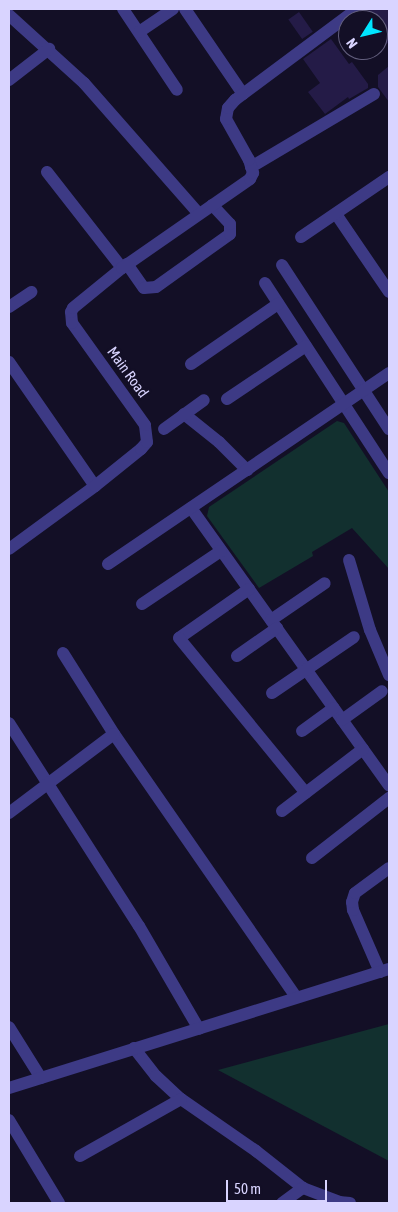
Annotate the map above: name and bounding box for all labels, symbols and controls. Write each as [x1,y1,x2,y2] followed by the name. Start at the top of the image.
[338,10,388,60] north arrow
[343,35,361,51] text: N
[104,343,152,401] street label: Main Road
[228,1170,329,1202] scale bar
[234,1180,261,1197] text: 50 m

